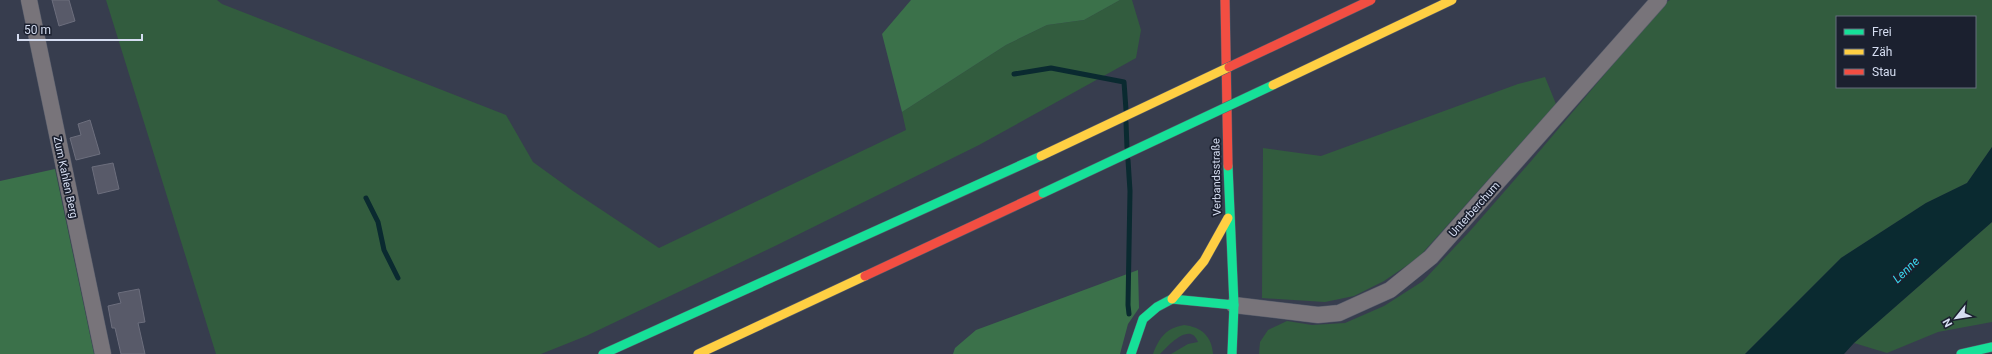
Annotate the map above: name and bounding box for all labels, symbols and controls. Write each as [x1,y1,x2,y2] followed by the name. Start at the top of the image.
[18,16,142,42] scale bar
[1836,16,1976,88] legend
[24,23,51,37] text: 50 m
[1872,25,1892,39] text: Frei
[1872,45,1892,59] text: Zäh
[1872,65,1896,79] text: Stau
[50,135,81,219] street label: Zum Kahlen Berg
[1209,138,1224,216] street label: Verbandsstraße
[1446,179,1502,240] street label: Unterberchum
[1890,254,1922,286] water label: Lenne
[1936,298,1976,338] north arrow
[1940,316,1955,329] text: N

